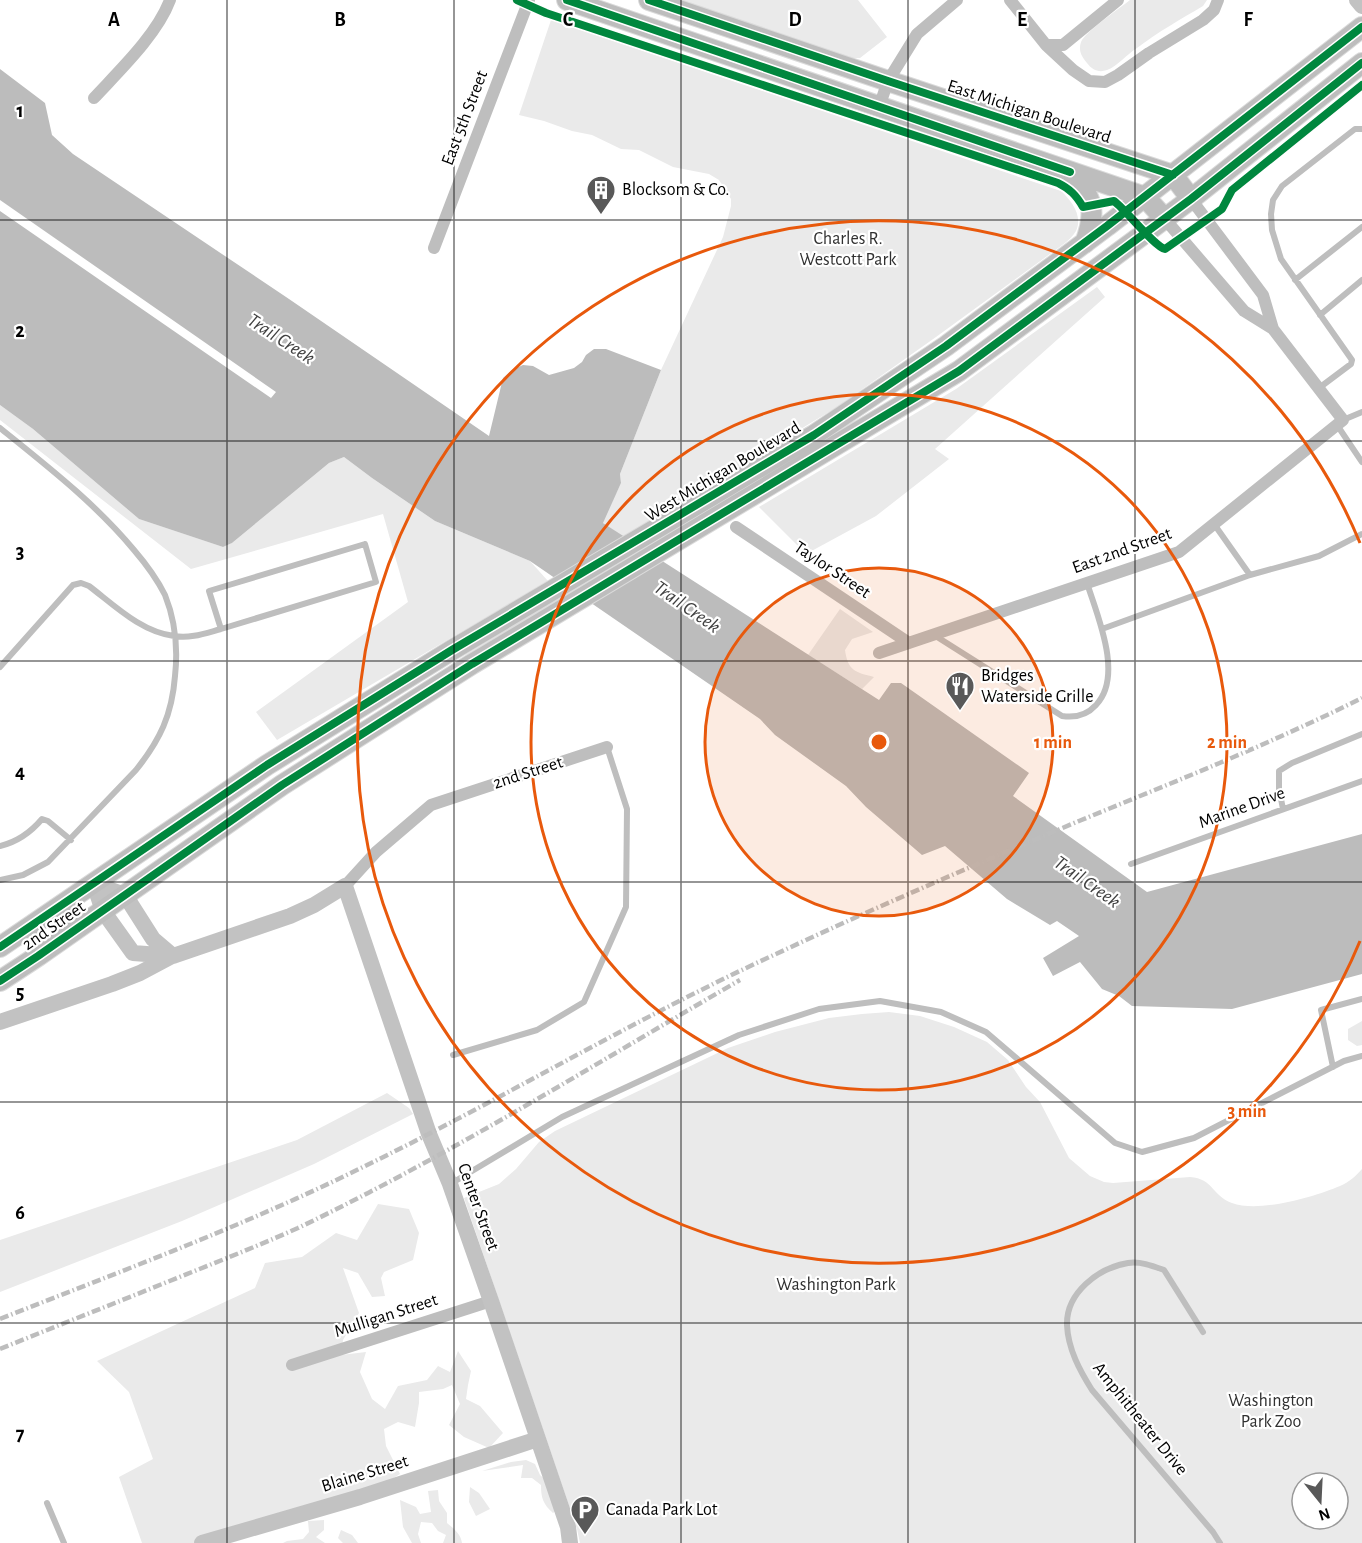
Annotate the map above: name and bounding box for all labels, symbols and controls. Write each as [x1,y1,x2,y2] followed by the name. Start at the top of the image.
[108,10,120,30] text: A
[334,10,346,30] text: B
[563,10,574,30] text: C
[788,10,802,30] text: D
[1017,10,1027,30] text: E
[1243,10,1253,30] text: F
[439,68,491,168] street label: East 5th Street
[945,77,1113,147] street label: East Michigan Boulevard
[16,101,24,121] text: 1
[585,174,617,216] building icon: Blocksom & Co.
[622,181,729,199] place label: Blocksom & Co.
[799,230,897,269] park label: Charles R. Westcott Park
[244,310,318,368] water label: Trail Creek
[15,321,25,341] text: 2
[642,418,804,526] street label: West Michigan Boulevard
[1070,525,1174,577] street label: East 2nd Street
[791,538,874,602] street label: Taylor Street
[16,542,24,562] text: 3
[650,577,724,637] water label: Trail Creek
[981,667,1093,706] place label: Bridges Waterside Grille
[944,670,976,712] restaurant icon: Bridges Waterside Grille
[869,732,889,752] centre of rings
[1034,734,1072,752] text: 1 min
[1207,734,1247,752] text: 2 min
[491,753,565,793] street label: 2nd Street
[15,762,25,782] text: 4
[1196,784,1288,832] street label: Marine Drive
[1050,852,1124,912] water label: Trail Creek
[19,898,89,954] street label: 2nd Street
[16,983,24,1003] text: 5
[1227,1103,1267,1121] text: 3 min
[454,1161,502,1253] street label: Center Street
[15,1203,25,1223] text: 6
[776,1276,896,1294] park label: Washington Park
[332,1291,440,1341] street label: Mulligan Street
[1089,1359,1191,1479] street label: Amphitheater Drive
[1228,1392,1314,1431] park label: Washington Park Zoo
[16,1424,25,1444] text: 7
[319,1452,411,1496] street label: Blaine Street
[1290,1471,1350,1531] north arrow
[569,1494,601,1536] parking icon: Canada Park Lot
[606,1501,718,1519] place label: Canada Park Lot
[1317,1505,1332,1524] text: N

